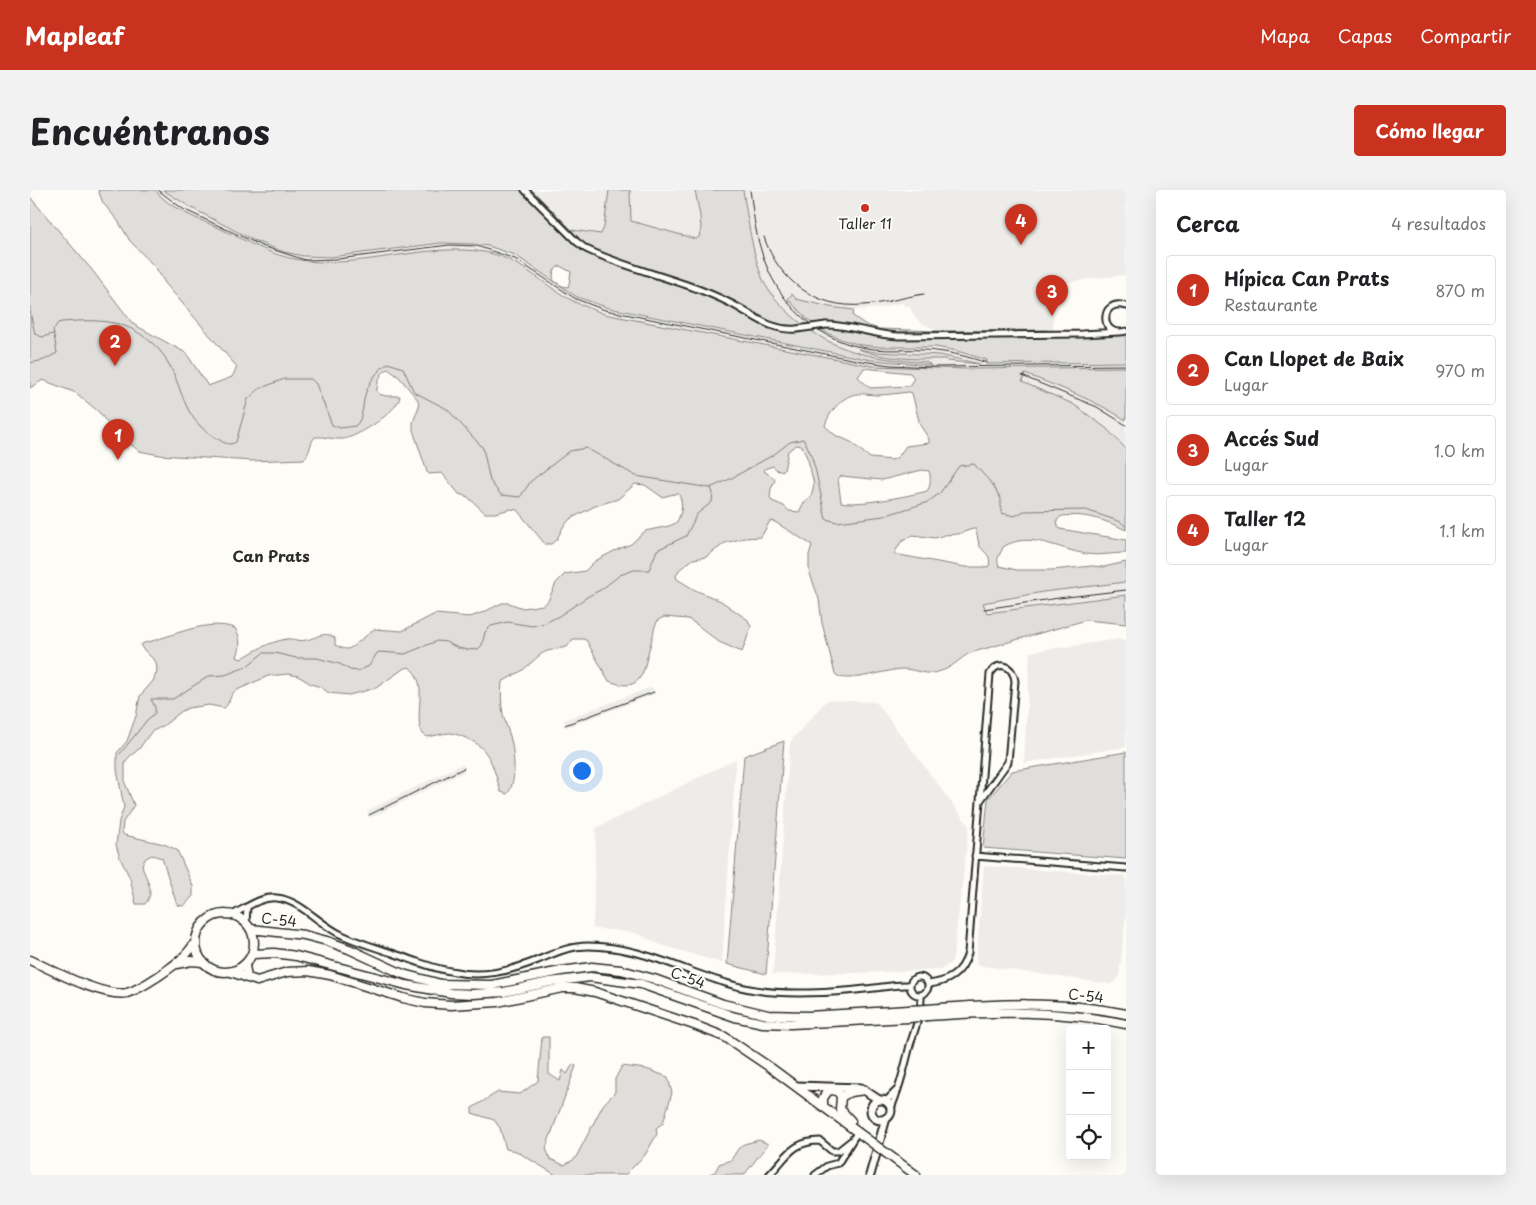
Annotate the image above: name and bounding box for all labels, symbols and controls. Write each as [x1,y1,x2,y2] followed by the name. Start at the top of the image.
[25,17,124,53] text: Mapleaf
[1260,22,1310,49] text: Mapa
[1338,22,1392,49] text: Capas
[1420,22,1511,49] text: Compartir
[30,104,270,157] text: Encuéntranos
[1354,105,1506,156] button: Cómo llegar
[859,202,871,214] marker: Taller 11
[1005,204,1037,245] pin: 4
[1176,207,1240,239] text: Cerca
[1391,211,1486,235] text: 4 resultados
[838,213,892,234] place label: Taller 11
[1224,264,1389,292] text: Hípica Can Prats
[1036,275,1068,316] pin: 3
[1189,278,1197,302] text: 1
[1436,278,1485,302] text: 870 m
[1224,292,1318,316] text: Restaurante
[99,325,131,366] pin: 2
[1224,344,1404,372] text: Can Llopet de Baix
[1187,358,1199,382] text: 2
[1435,358,1485,382] text: 970 m
[1224,372,1268,396] text: Lugar
[102,419,134,460] pin: 1
[1224,424,1319,452] text: Accés Sud
[1188,438,1198,462] text: 3
[1434,438,1485,462] text: 1.0 km
[1224,452,1268,476] text: Lugar
[1224,504,1306,532] text: Taller 12
[1188,518,1198,542] text: 4
[1439,518,1485,542] text: 1.1 km
[1224,532,1268,556] text: Lugar
[232,544,310,567] district label: Can Prats
[569,758,595,784] your location
[260,907,298,932] street label: C-54
[668,962,708,993] street label: C-54
[1067,983,1105,1008] street label: C-54
[1066,1025,1111,1160] map controls
[1066,1025,1111,1070] button: +
[1066,1070,1111,1115] button: −
[1066,1115,1111,1160] button: locate

